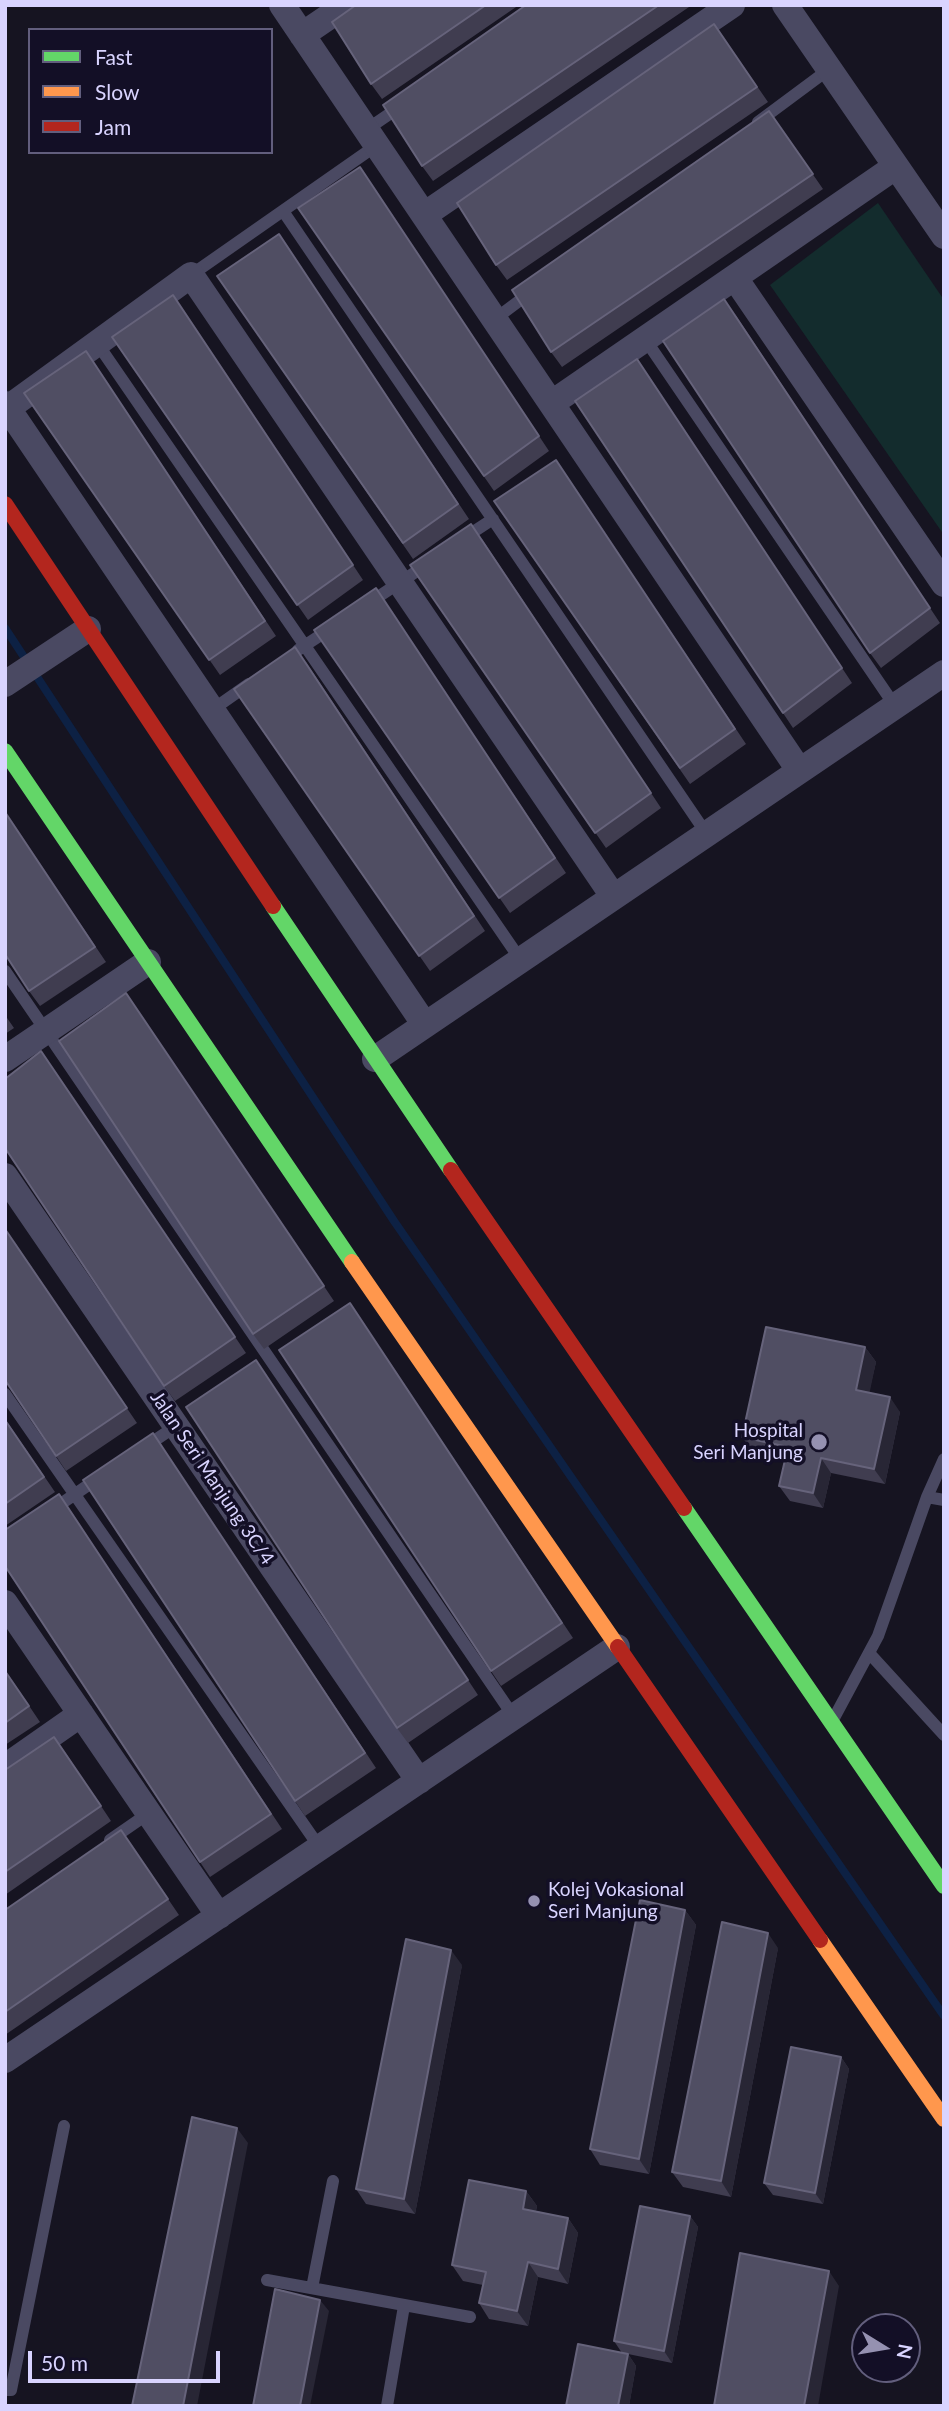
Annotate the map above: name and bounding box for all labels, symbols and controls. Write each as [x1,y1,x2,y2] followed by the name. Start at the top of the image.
[28,28,273,154] legend
[95,44,132,69] text: Fast
[95,79,139,104] text: Slow
[95,114,131,139] text: Jam
[145,1387,279,1569] street label: Jalan Seri Manjung 3C/4
[693,1420,803,1464] place label: Hospital Seri Manjung
[809,1432,829,1452] marker: Hospital Seri Manjung
[548,1879,684,1923] place label: Kolej Vokasional Seri Manjung
[526,1893,542,1909] marker: Kolej Vokasional Seri Manjung
[851,2313,921,2383] north arrow
[32,2338,224,2382] scale bar
[892,2342,918,2361] text: N
[41,2350,88,2375] text: 50 m

